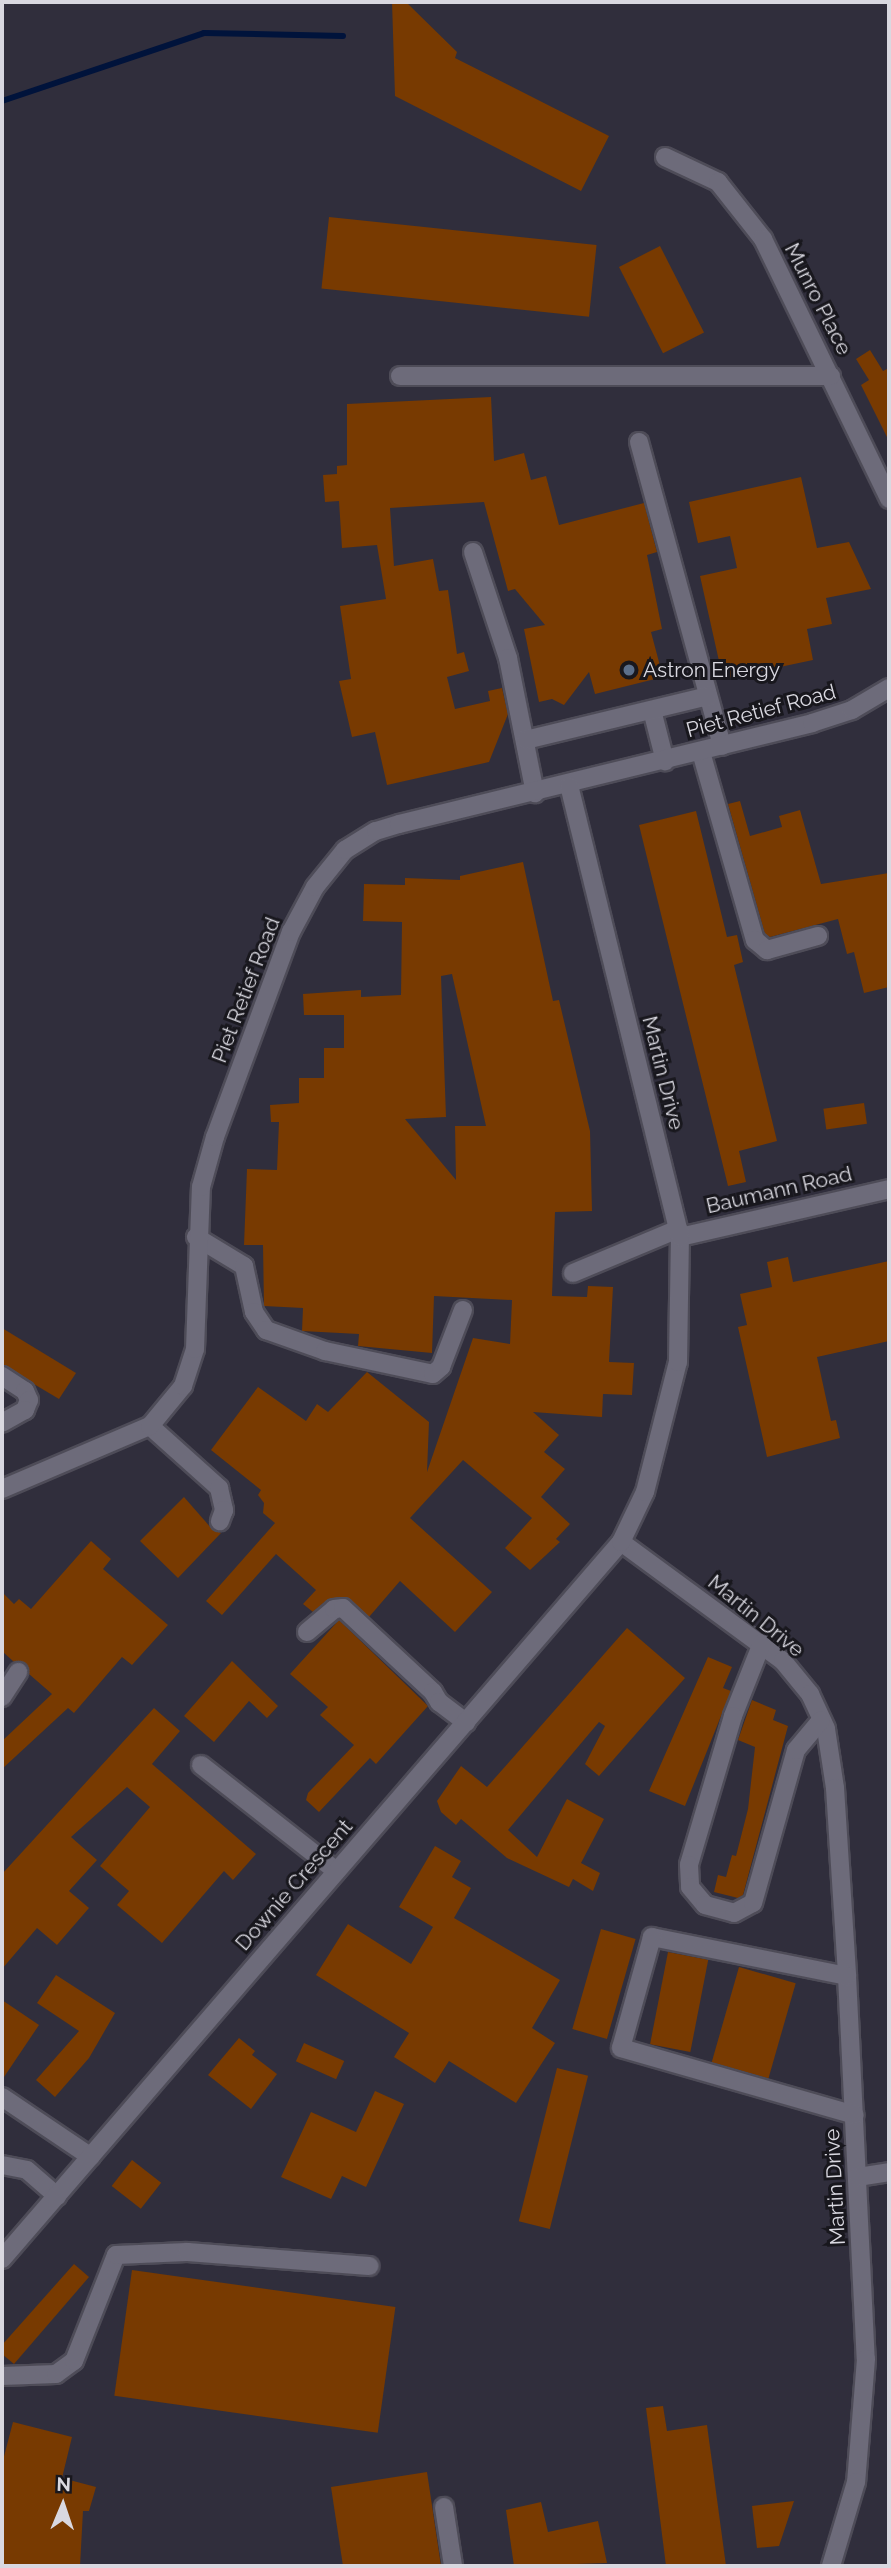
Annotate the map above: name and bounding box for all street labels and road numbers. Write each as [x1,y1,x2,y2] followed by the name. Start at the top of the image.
[779,239,857,359] street label: Munro Place
[683,679,839,743] street label: Piet Retief Road
[207,913,285,1067] street label: Piet Retief Road
[637,1013,689,1133] street label: Martin Drive
[704,1161,854,1219] street label: Baumann Road
[703,1570,809,1662] street label: Martin Drive
[230,1814,358,1956] street label: Downie Crescent
[819,2128,851,2246] street label: Martin Drive

